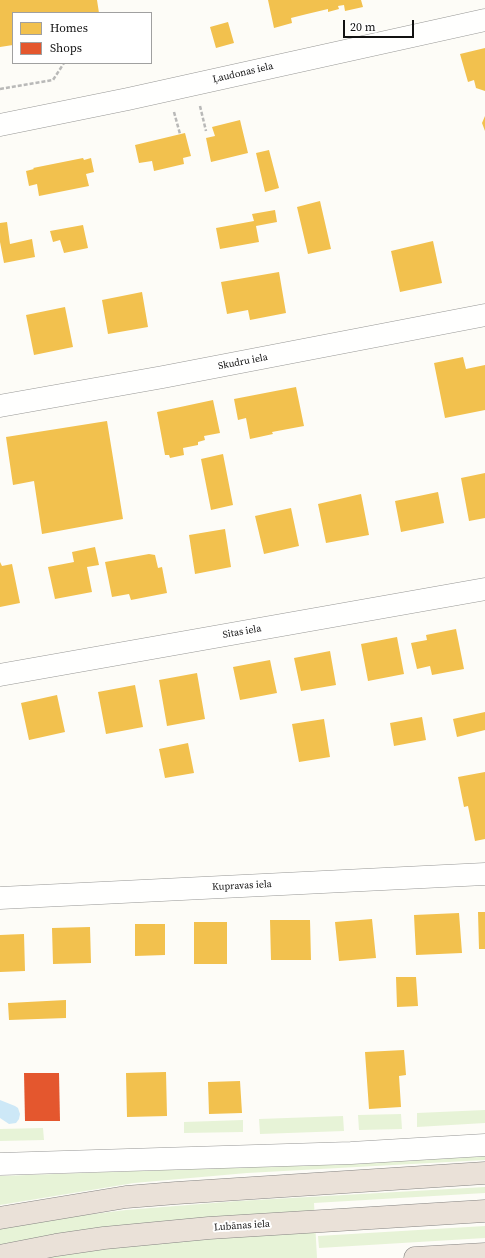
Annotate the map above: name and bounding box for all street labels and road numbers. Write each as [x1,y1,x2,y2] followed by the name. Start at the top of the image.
[212,60,274,86] street label: Ļaudonas iela
[217,351,269,373] street label: Skudru iela
[222,623,262,641] street label: Sitas iela
[212,878,272,894] street label: Kupravas iela
[214,1218,270,1234] street label: Lubānas iela

